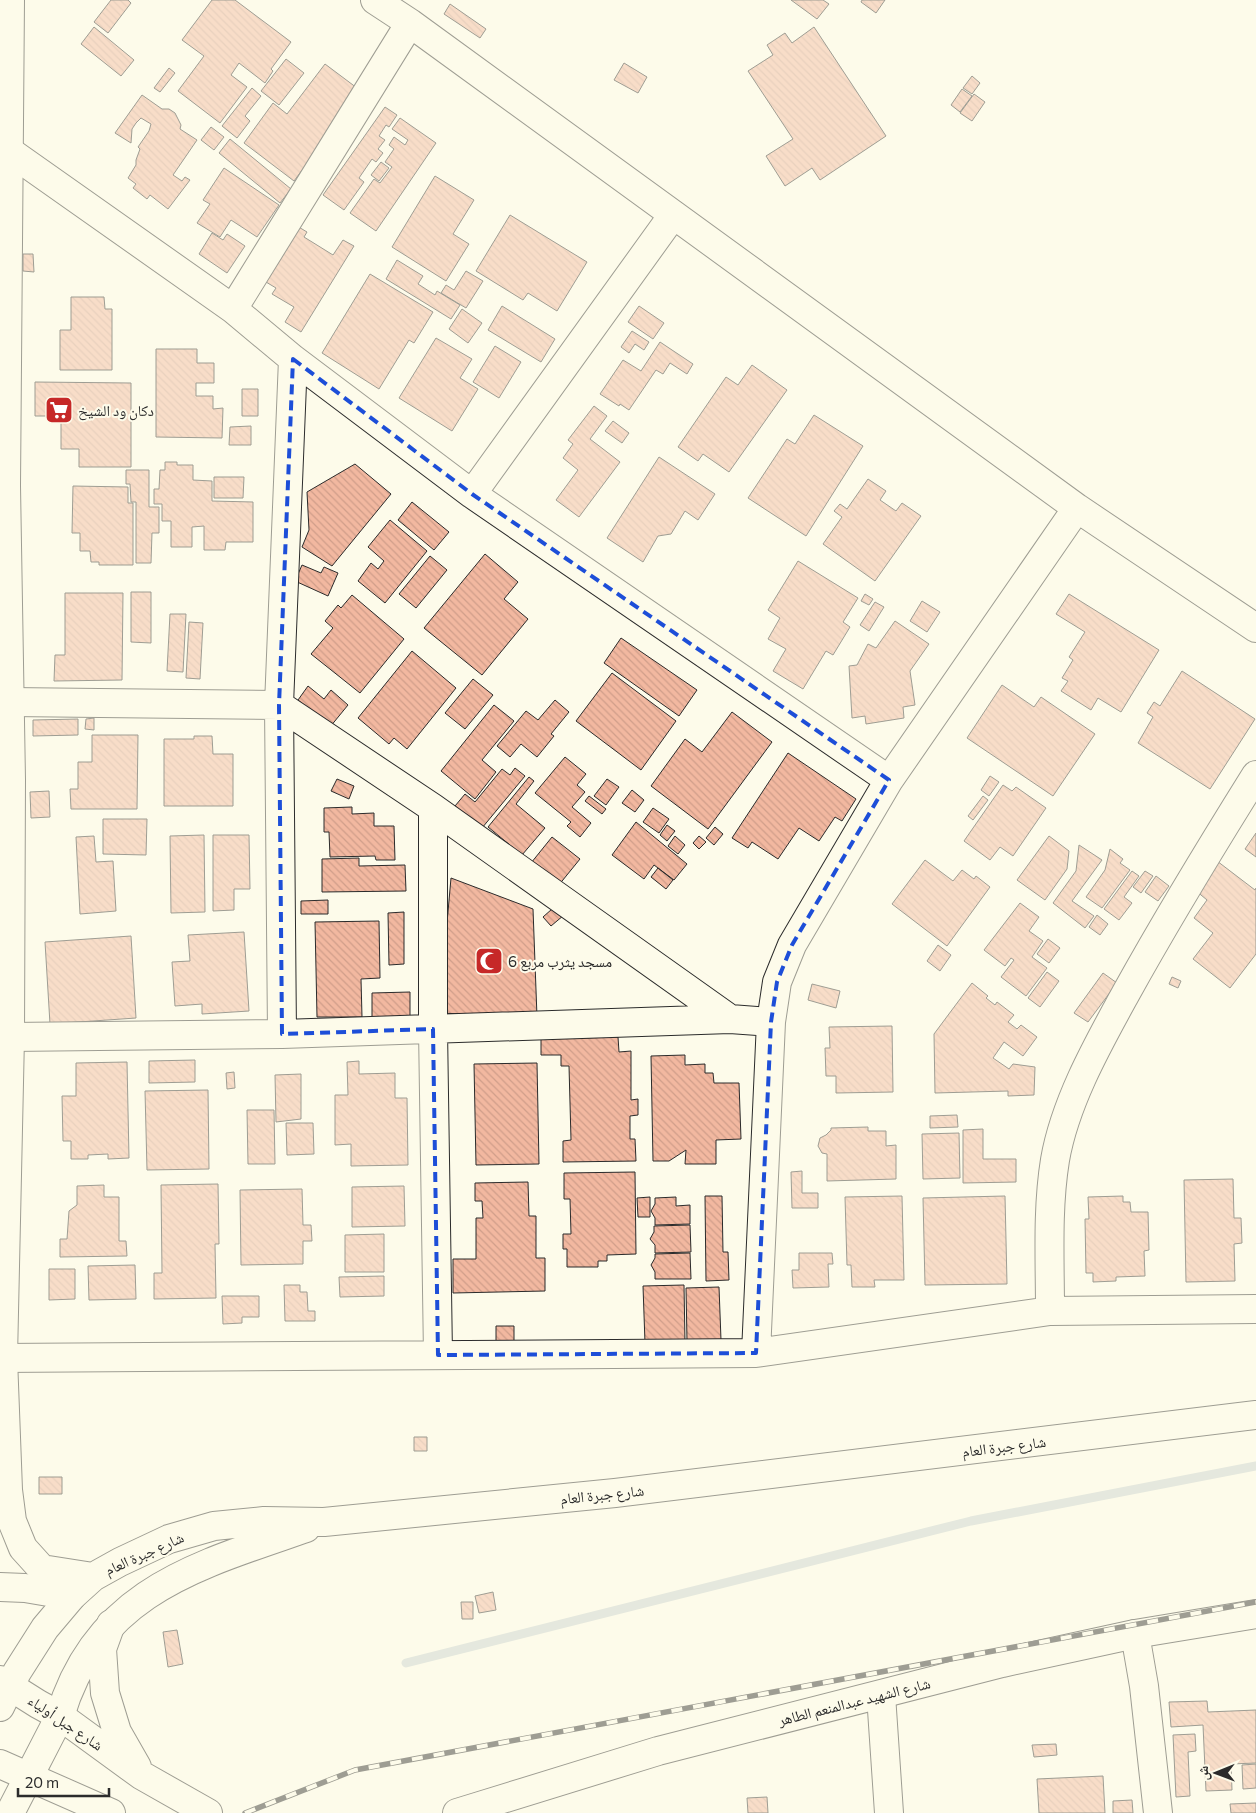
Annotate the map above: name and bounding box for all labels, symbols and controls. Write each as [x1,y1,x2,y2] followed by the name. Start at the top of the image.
[44,395,74,425] supermarket icon: دكان ود الشيخ
[78,401,154,421] place label: دكان ود الشيخ
[474,946,504,976] mosque icon: مسجد يثرب مربع 6
[508,952,612,972] place label: مسجد يثرب مربع 6
[961,1432,1047,1462] street label: شارع جبرة العام
[559,1481,645,1509] street label: شارع جبرة العام
[102,1528,187,1580] street label: شارع جبرة العام
[775,1673,933,1731] street label: شارع الشهيد عبدالمنعم الطاهر
[24,1690,107,1755] street label: شارع جبل أولياء
[1191,1748,1241,1798] north arrow
[18,1766,109,1798] scale bar
[1194,1766,1212,1781] text: ش
[25,1773,59,1791] text: 20 m

